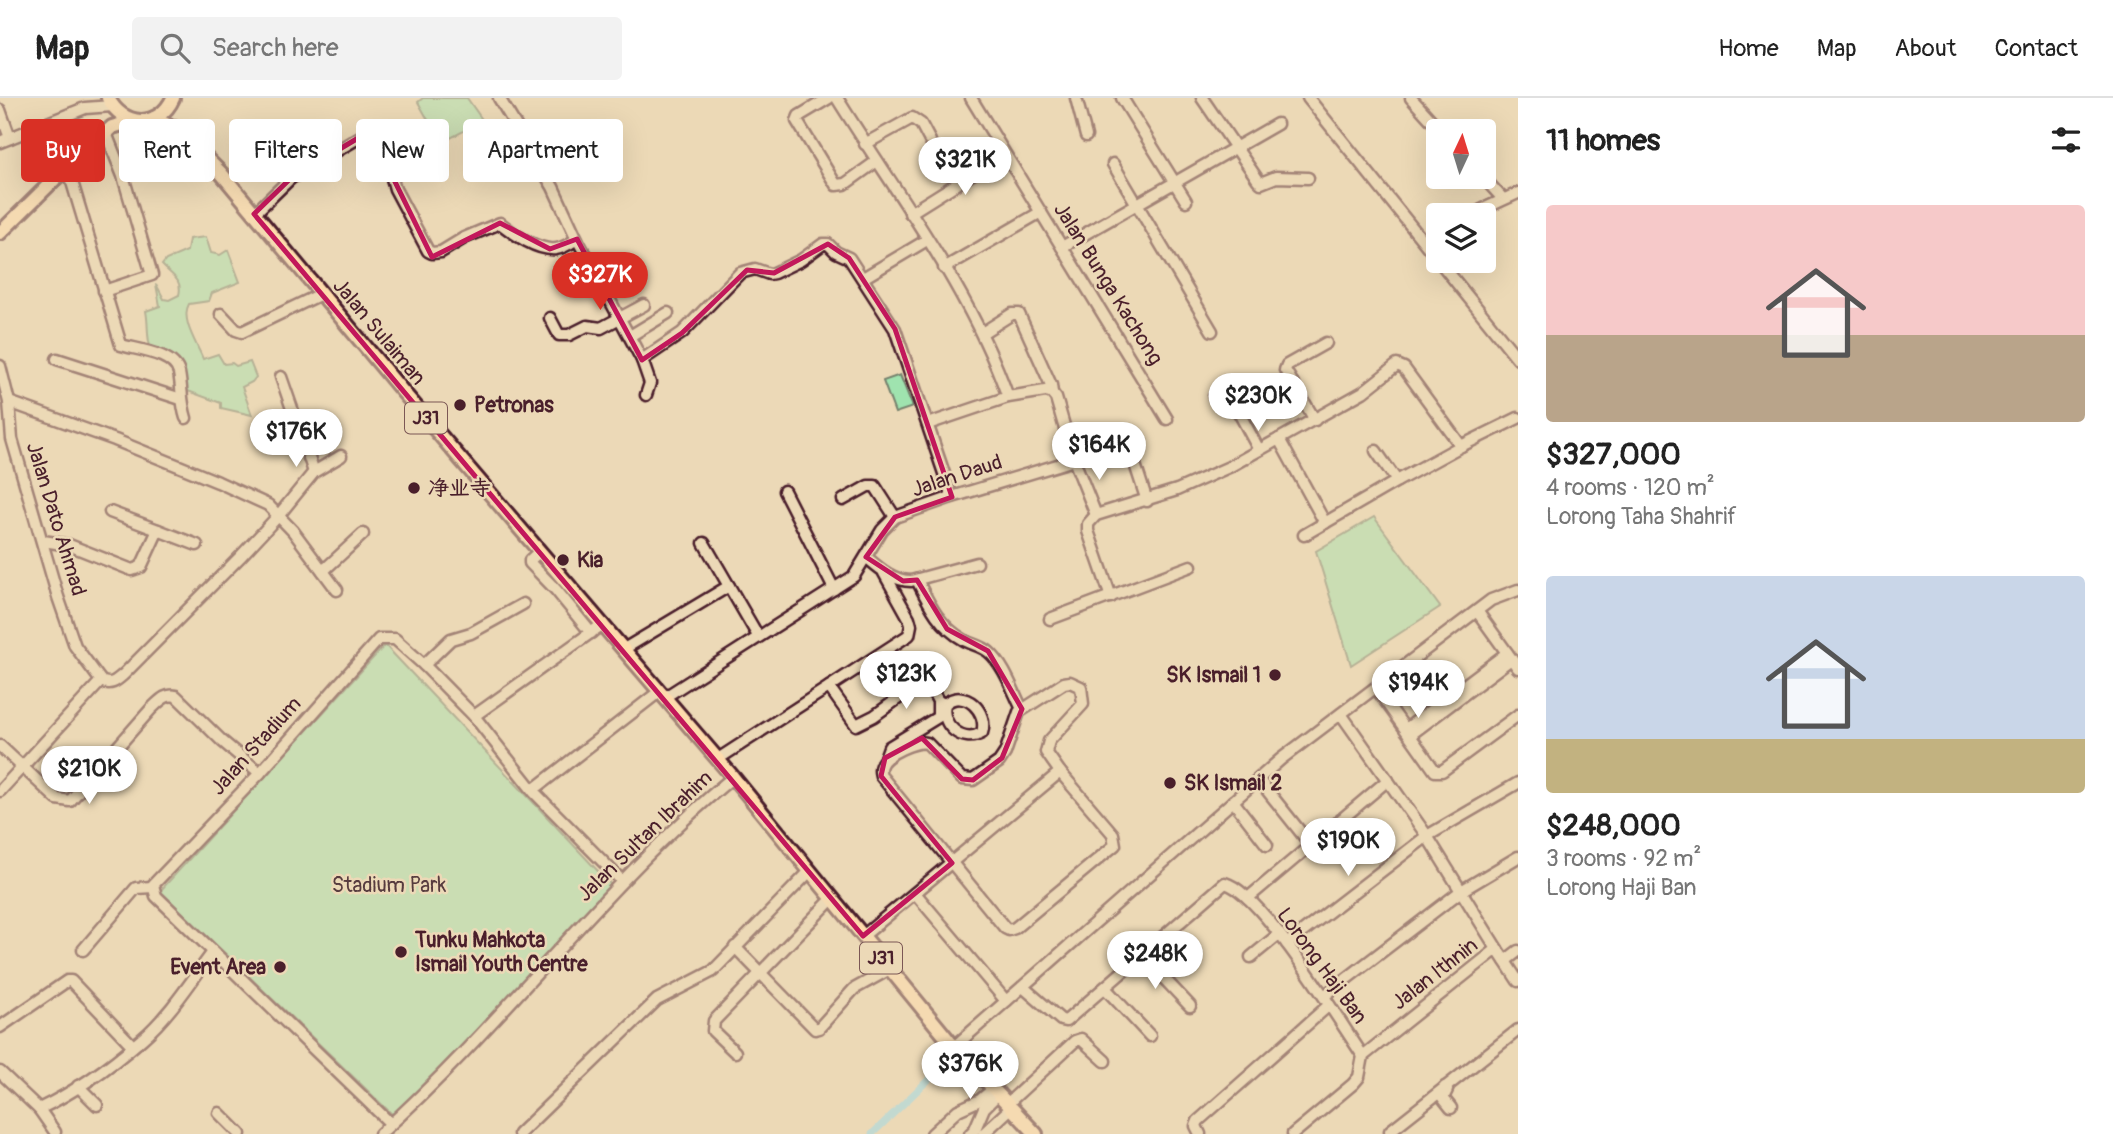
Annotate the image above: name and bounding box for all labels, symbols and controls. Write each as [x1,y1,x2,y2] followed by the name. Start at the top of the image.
[132,17,622,80] search box
[35,28,90,69] text: Map
[156,29,194,67] icon: search
[212,32,339,64] text: Search here
[1718,34,1779,63] text: Home
[1817,34,1857,63] text: Map
[1895,34,1957,63] text: About
[1995,34,2078,63] text: Contact
[21,119,105,182] chip: Buy
[119,119,215,182] chip: Rent
[229,119,342,182] chip: Filters
[356,119,449,182] chip: New
[463,119,623,182] chip: Apartment
[1426,119,1496,189] north arrow
[1426,119,1496,273] map controls
[2047,121,2085,159] icon: filters
[1546,122,1660,159] text: 11 homes
[916,138,1014,197] pin: $321K
[934,145,996,174] text: $321K
[1047,198,1169,370] street label: Jalan Bunga Kachong
[1426,203,1496,273] button: layers
[1753,250,1879,376] icon: home
[551,252,649,312] pin: $327K
[568,260,632,289] text: $327K
[327,273,431,391] street label: Jalan Sulaiman
[1209,374,1307,433] pin: $230K
[1224,381,1292,410] text: $230K
[474,392,554,419] place label: Petronas
[452,397,468,413] marker: Petronas
[405,402,447,434] road number: J31
[247,410,345,469] pin: $176K
[266,417,326,446] text: $176K
[1050,422,1148,482] pin: $164K
[1068,430,1130,459] text: $164K
[1546,436,1681,473] text: $327,000
[20,439,92,599] street label: Jalan Dato Ahmad
[908,449,1006,503] street label: Jalan Daud
[1546,473,1715,502] text: 4 rooms · 120 m²
[428,475,491,502] place label: 净业寺
[406,480,422,496] marker: 净业寺
[1546,502,1737,531] text: Lorong Taha Shahrif
[577,547,603,574] place label: Kia
[555,552,571,568] marker: Kia
[1753,621,1879,747] icon: home
[857,652,955,711] pin: $123K
[876,659,936,688] text: $123K
[1369,660,1467,720] pin: $194K
[1166,662,1261,689] place label: SK Ismail 1
[1267,667,1283,683] marker: SK Ismail 1
[1388,668,1448,697] text: $194K
[205,691,307,801] street label: Jalan Stadium
[40,746,138,806] pin: $210K
[57,754,121,783] text: $210K
[572,765,718,907] street label: Jalan Sultan Ibrahim
[1184,770,1282,797] place label: SK Ismail 2
[1162,775,1178,791] marker: SK Ismail 2
[1546,807,1681,844] text: $248,000
[1299,818,1397,878] pin: $190K
[1317,826,1379,855] text: $190K
[1546,844,1701,873] text: 3 rooms · 92 m²
[332,872,446,899] park label: Stadium Park
[1546,873,1696,902] text: Lorong Haji Ban
[1271,902,1373,1030] street label: Lorong Haji Ban
[414,927,588,978] place label: Tunku Mahkota Ismail Youth Centre
[1106,932,1204,991] pin: $248K
[1387,932,1483,1016] street label: Jalan Ithnin
[1123,939,1187,968] text: $248K
[860,943,902,974] road number: J31
[393,944,409,960] marker: Tunku Mahkota Ismail Youth Centre
[170,954,266,981] place label: Event Area
[272,959,288,975] marker: Event Area
[921,1042,1019,1101] pin: $376K
[938,1049,1002,1078] text: $376K

